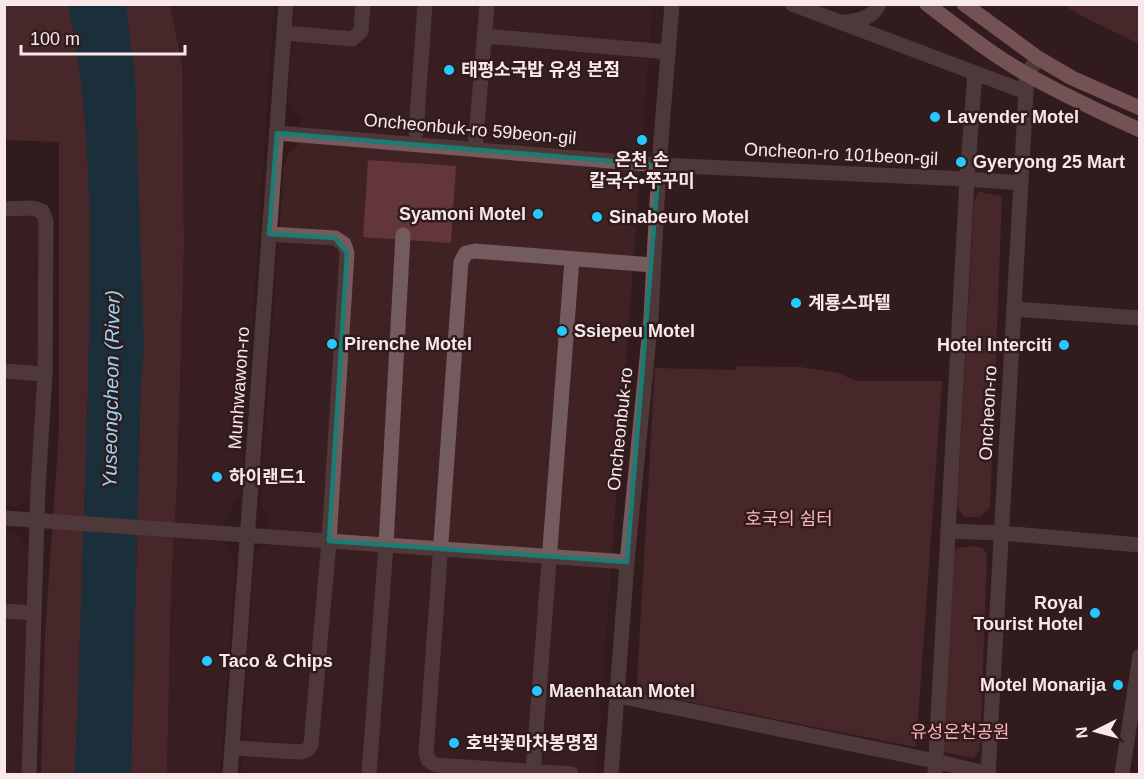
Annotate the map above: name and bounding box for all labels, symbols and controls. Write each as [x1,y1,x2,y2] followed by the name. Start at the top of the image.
[21,18,184,56] scale bar
[30,29,80,49] text: 100 m
[461,60,620,80] place label: 태평소국밥 유성 본점
[442,63,456,77] marker: 태평소국밥 유성 본점
[947,107,1079,127] place label: Lavender Motel
[363,110,577,148] street label: Oncheonbuk-ro 59beon-gil
[928,110,942,124] marker: Lavender Motel
[635,133,649,147] marker: 온천 손 칼국수•쭈꾸미
[744,139,938,169] street label: Oncheon-ro 101beon-gil
[589,150,695,191] place label: 온천 손 칼국수•쭈꾸미
[973,152,1125,172] place label: Gyeryong 25 Mart
[954,155,968,169] marker: Gyeryong 25 Mart
[399,204,526,224] place label: Syamoni Motel
[531,207,545,221] marker: Syamoni Motel
[609,207,749,227] place label: Sinabeuro Motel
[590,210,604,224] marker: Sinabeuro Motel
[98,290,124,488] water label: Yuseongcheon (River)
[808,293,891,313] place label: 계룡스파텔
[789,296,803,310] marker: 계룡스파텔
[574,321,695,341] place label: Ssiepeu Motel
[555,324,569,338] marker: Ssiepeu Motel
[225,326,253,450] street label: Munhwawon-ro
[344,334,472,354] place label: Pirenche Motel
[937,335,1052,355] place label: Hotel Interciti
[325,337,339,351] marker: Pirenche Motel
[1057,338,1071,352] marker: Hotel Interciti
[976,365,1000,461] street label: Oncheon-ro
[604,366,636,492] street label: Oncheonbuk-ro
[229,467,305,487] place label: 하이랜드1
[210,470,224,484] marker: 하이랜드1
[745,509,833,529] park label: 호국의 쉼터
[973,593,1083,634] place label: Royal Tourist Hotel
[1088,606,1102,620] marker: Royal Tourist Hotel
[219,651,333,671] place label: Taco & Chips
[200,654,214,668] marker: Taco & Chips
[980,675,1107,695] place label: Motel Monarija
[1111,678,1125,692] marker: Motel Monarija
[549,681,695,701] place label: Maenhatan Motel
[530,684,544,698] marker: Maenhatan Motel
[1066,701,1126,761] north arrow
[910,722,1010,742] park label: 유성온천공원
[1073,726,1091,739] text: N
[466,733,598,753] place label: 호박꽃마차봉명점
[447,736,461,750] marker: 호박꽃마차봉명점

